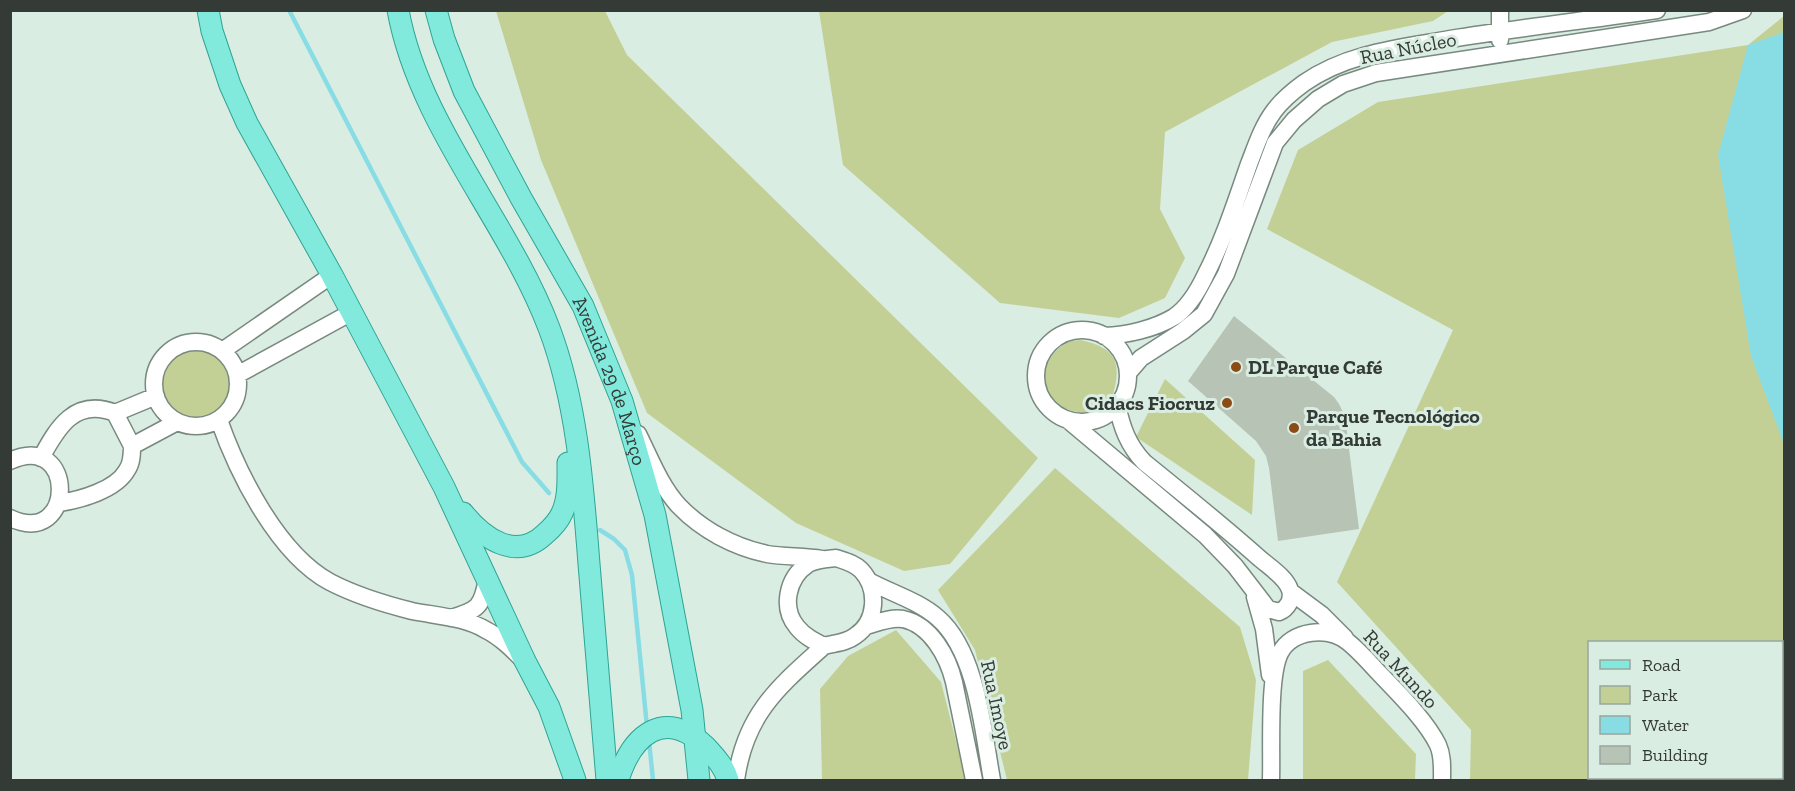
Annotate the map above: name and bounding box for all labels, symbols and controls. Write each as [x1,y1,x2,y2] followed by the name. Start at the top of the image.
[1358,27,1458,69] street label: Rua Núcleo
[568,291,652,468] street label: Avenida 29 de Março
[1248,355,1383,379] place label: DL Parque Café
[1229,360,1243,374] marker: DL Parque Café
[1085,391,1215,415] place label: Cidacs Fiocruz
[1220,396,1234,410] marker: Cidacs Fiocruz
[1306,404,1480,451] place label: Parque Tecnológico da Bahia
[1287,421,1301,435] marker: Parque Tecnológico da Bahia
[1358,625,1444,713] street label: Rua Mundo
[1588,641,1783,779] legend
[1642,654,1681,676] text: Road
[976,658,1018,752] street label: Rua Imoye
[1642,684,1678,706] text: Park
[1642,714,1689,736] text: Water
[1642,744,1708,766] text: Building

